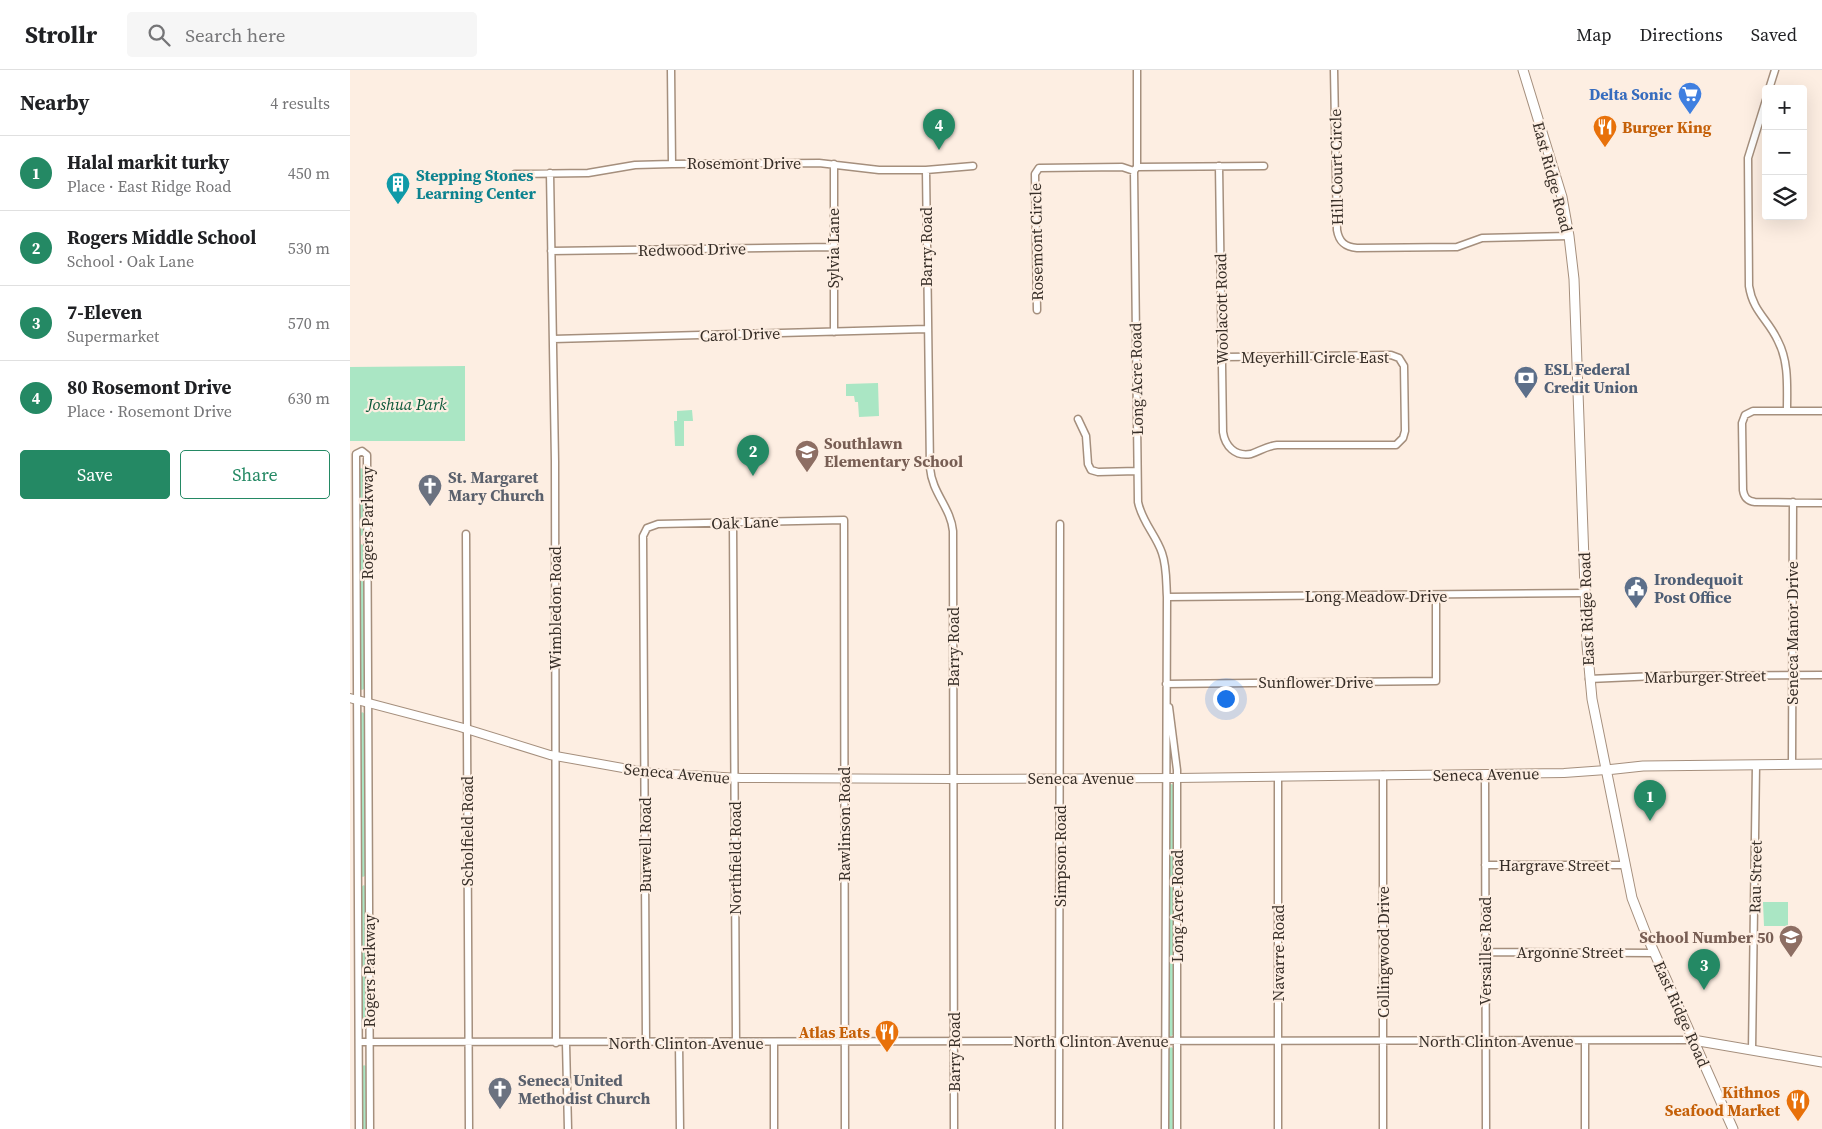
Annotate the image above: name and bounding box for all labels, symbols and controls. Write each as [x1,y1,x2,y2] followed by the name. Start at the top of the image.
[127,12,477,57] search box
[25,18,97,51] text: Strollr
[145,21,173,49] icon: search
[185,22,285,48] text: Search here
[1576,22,1612,47] text: Map
[1640,22,1723,47] text: Directions
[1751,22,1797,47] text: Saved
[1677,81,1703,115] supermarket icon: Delta Sonic
[1589,83,1672,105] place label: Delta Sonic
[1762,85,1807,220] map controls
[1762,85,1807,130] button: +
[20,88,90,117] text: Nearby
[270,92,330,114] text: 4 results
[1324,108,1348,226] street label: Hill Court Circle
[923,109,955,150] pin: 4
[1592,114,1618,148] restaurant icon: Burger King
[1622,116,1712,138] place label: Burger King
[1528,119,1578,235] street label: East Ridge Road
[1762,130,1807,175] button: −
[67,149,229,175] text: Halal markit turky
[687,152,801,174] street label: Rosemont Drive
[32,162,40,184] text: 1
[288,162,330,184] text: 450 m
[416,164,536,204] place label: Stepping Stones Learning Center
[385,171,411,205] building icon: Stepping Stones Learning Center
[67,175,231,197] text: Place · East Ridge Road
[1762,175,1807,220] button: layers
[1024,183,1048,301] street label: Rosemont Circle
[915,207,937,287] street label: Barry Road
[822,208,844,288] street label: Sylvia Lane
[67,224,256,250] text: Rogers Middle School
[32,237,40,259] text: 2
[288,237,330,259] text: 530 m
[638,237,746,261] street label: Redwood Drive
[67,250,194,272] text: School · Oak Lane
[1209,253,1233,365] street label: Woolacott Road
[67,299,142,325] text: 7-Eleven
[32,312,40,334] text: 3
[288,312,330,334] text: 570 m
[699,322,781,346] street label: Carol Drive
[1124,322,1148,436] street label: Long Acre Road
[67,325,159,347] text: Supermarket
[1241,346,1390,368] street label: Meyerhill Circle East
[1544,358,1638,398] place label: ESL Federal Credit Union
[1513,365,1539,399] bank icon: ESL Federal Credit Union
[67,374,232,400] text: 80 Rosemont Drive
[32,387,40,409] text: 4
[288,387,330,409] text: 630 m
[365,393,447,415] park label: Joshua Park
[67,400,232,422] text: Place · Rosemont Drive
[824,432,963,472] place label: Southlawn Elementary School
[737,435,769,476] pin: 2
[794,439,820,473] school or university icon: Southlawn Elementary School
[20,450,170,499] button: Save
[180,450,330,499] button: Share
[356,465,378,580] street label: Rogers Parkway
[448,466,545,506] place label: St. Margaret Mary Church
[417,473,443,507] church icon: St. Margaret Mary Church
[711,510,779,534] street label: Oak Lane
[544,546,566,670] street label: Wimbledon Road
[1573,552,1599,666] street label: East Ridge Road
[1781,561,1803,705] street label: Seneca Manor Drive
[1654,568,1743,608] place label: Irondequoit Post Office
[1623,575,1649,609] public building icon: Irondequoit Post Office
[1305,585,1447,607] street label: Long Meadow Drive
[942,607,964,687] street label: Barry Road
[1644,664,1767,688] street label: Marburger Street
[1259,671,1373,693] street label: Sunflower Drive
[1213,686,1239,712] your location
[623,757,731,789] street label: Seneca Avenue
[1433,762,1539,786] street label: Seneca Avenue
[833,767,855,881] street label: Rawlinson Road
[1028,767,1134,789] street label: Seneca Avenue
[456,776,478,886] street label: Scholfield Road
[1634,780,1666,821] pin: 1
[634,797,656,893] street label: Burwell Road
[724,801,746,915] street label: Northfield Road
[1049,805,1071,907] street label: Simpson Road
[1743,840,1767,914] street label: Rau Street
[1166,850,1188,962] street label: Long Acre Road
[1499,854,1610,876] street label: Hargrave Street
[1372,886,1394,1018] street label: Collingwood Drive
[1474,897,1496,1005] street label: Versailles Road
[1267,905,1289,1001] street label: Navarre Road
[358,913,380,1028] street label: Rogers Parkway
[1778,924,1804,958] school or university icon: School Number 50
[1639,926,1774,948] place label: School Number 50
[1517,941,1624,963] street label: Argonne Street
[1688,949,1720,990] pin: 3
[1649,957,1715,1071] street label: East Ridge Road
[943,1012,965,1092] street label: Barry Road
[874,1019,900,1053] restaurant icon: Atlas Eats
[799,1021,870,1043] place label: Atlas Eats
[1013,1030,1169,1052] street label: North Clinton Avenue
[1418,1030,1574,1052] street label: North Clinton Avenue
[608,1032,764,1054] street label: North Clinton Avenue
[518,1069,650,1109] place label: Seneca United Methodist Church
[487,1076,513,1110] church icon: Seneca United Methodist Church
[1665,1081,1780,1121] place label: Kithnos Seafood Market
[1785,1088,1811,1122] restaurant icon: Kithnos Seafood Market

